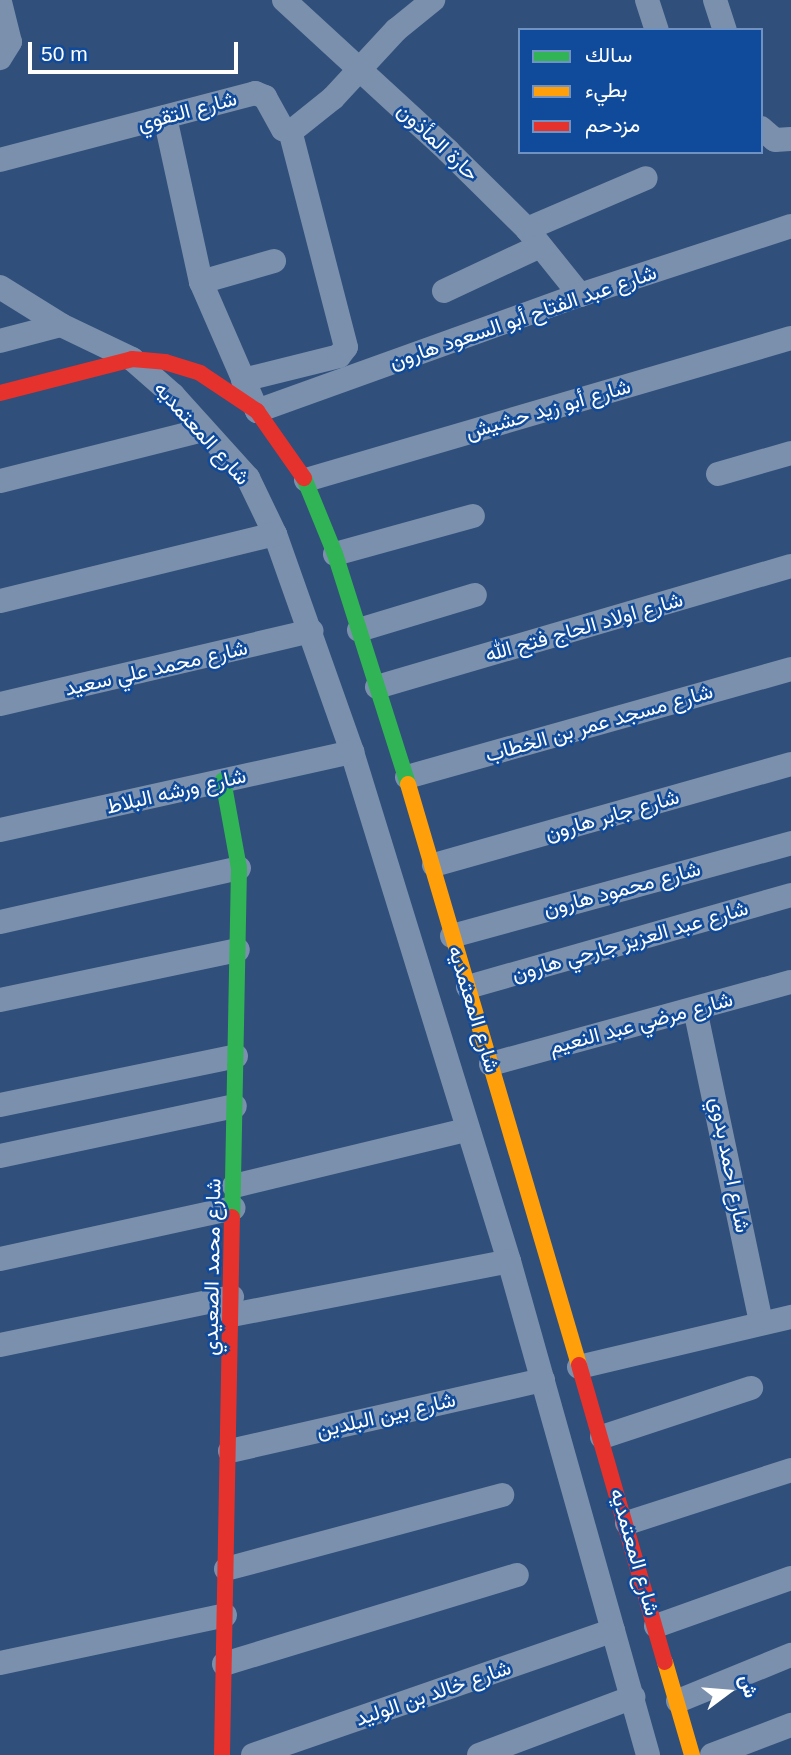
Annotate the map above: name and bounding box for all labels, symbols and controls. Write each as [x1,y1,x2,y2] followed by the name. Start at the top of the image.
[32,28,242,72] scale bar
[518,28,763,154] legend
[41,42,88,65] text: 50 m
[585,43,632,66] text: سالك
[585,78,628,101] text: بطيء
[135,86,239,136] street label: شارع التقوي
[392,98,484,186] street label: حارة المأذون
[585,113,640,136] text: مزدحم
[386,259,660,375] street label: شارع عبد الفتاح أبو السعود هارون
[463,373,633,445] street label: شارع أبو زيد حشيش
[149,376,255,490] street label: شارع المعتمديه
[482,587,686,667] street label: شارع اولاد الحاج فتح الله
[62,635,250,701] street label: شارع محمد علي سعيد
[482,678,716,768] street label: شارع مسجد عمر بن الخطاب
[104,763,248,819] street label: شارع ورشه البلاط
[542,784,682,846] street label: شارع جابر هارون
[541,856,703,922] street label: شارع محمود هارون
[509,895,751,987] street label: شارع عبد العزيز جارحي هارون
[443,943,505,1075] street label: شارع المعتمديه
[546,986,736,1060] street label: شارع مرضي عبد النعيم
[705,1095,755,1235] street label: شارع احمد بدوي
[198,1178,226,1356] street label: شارع محمد الصعيدي
[314,1387,458,1443] street label: شارع بين البلدين
[605,1485,665,1619] street label: شارع المعتمديه
[352,1655,514,1731] street label: شارع خالد بن الوليد
[693,1657,763,1727] north arrow
[735,1672,762,1700] text: ش

